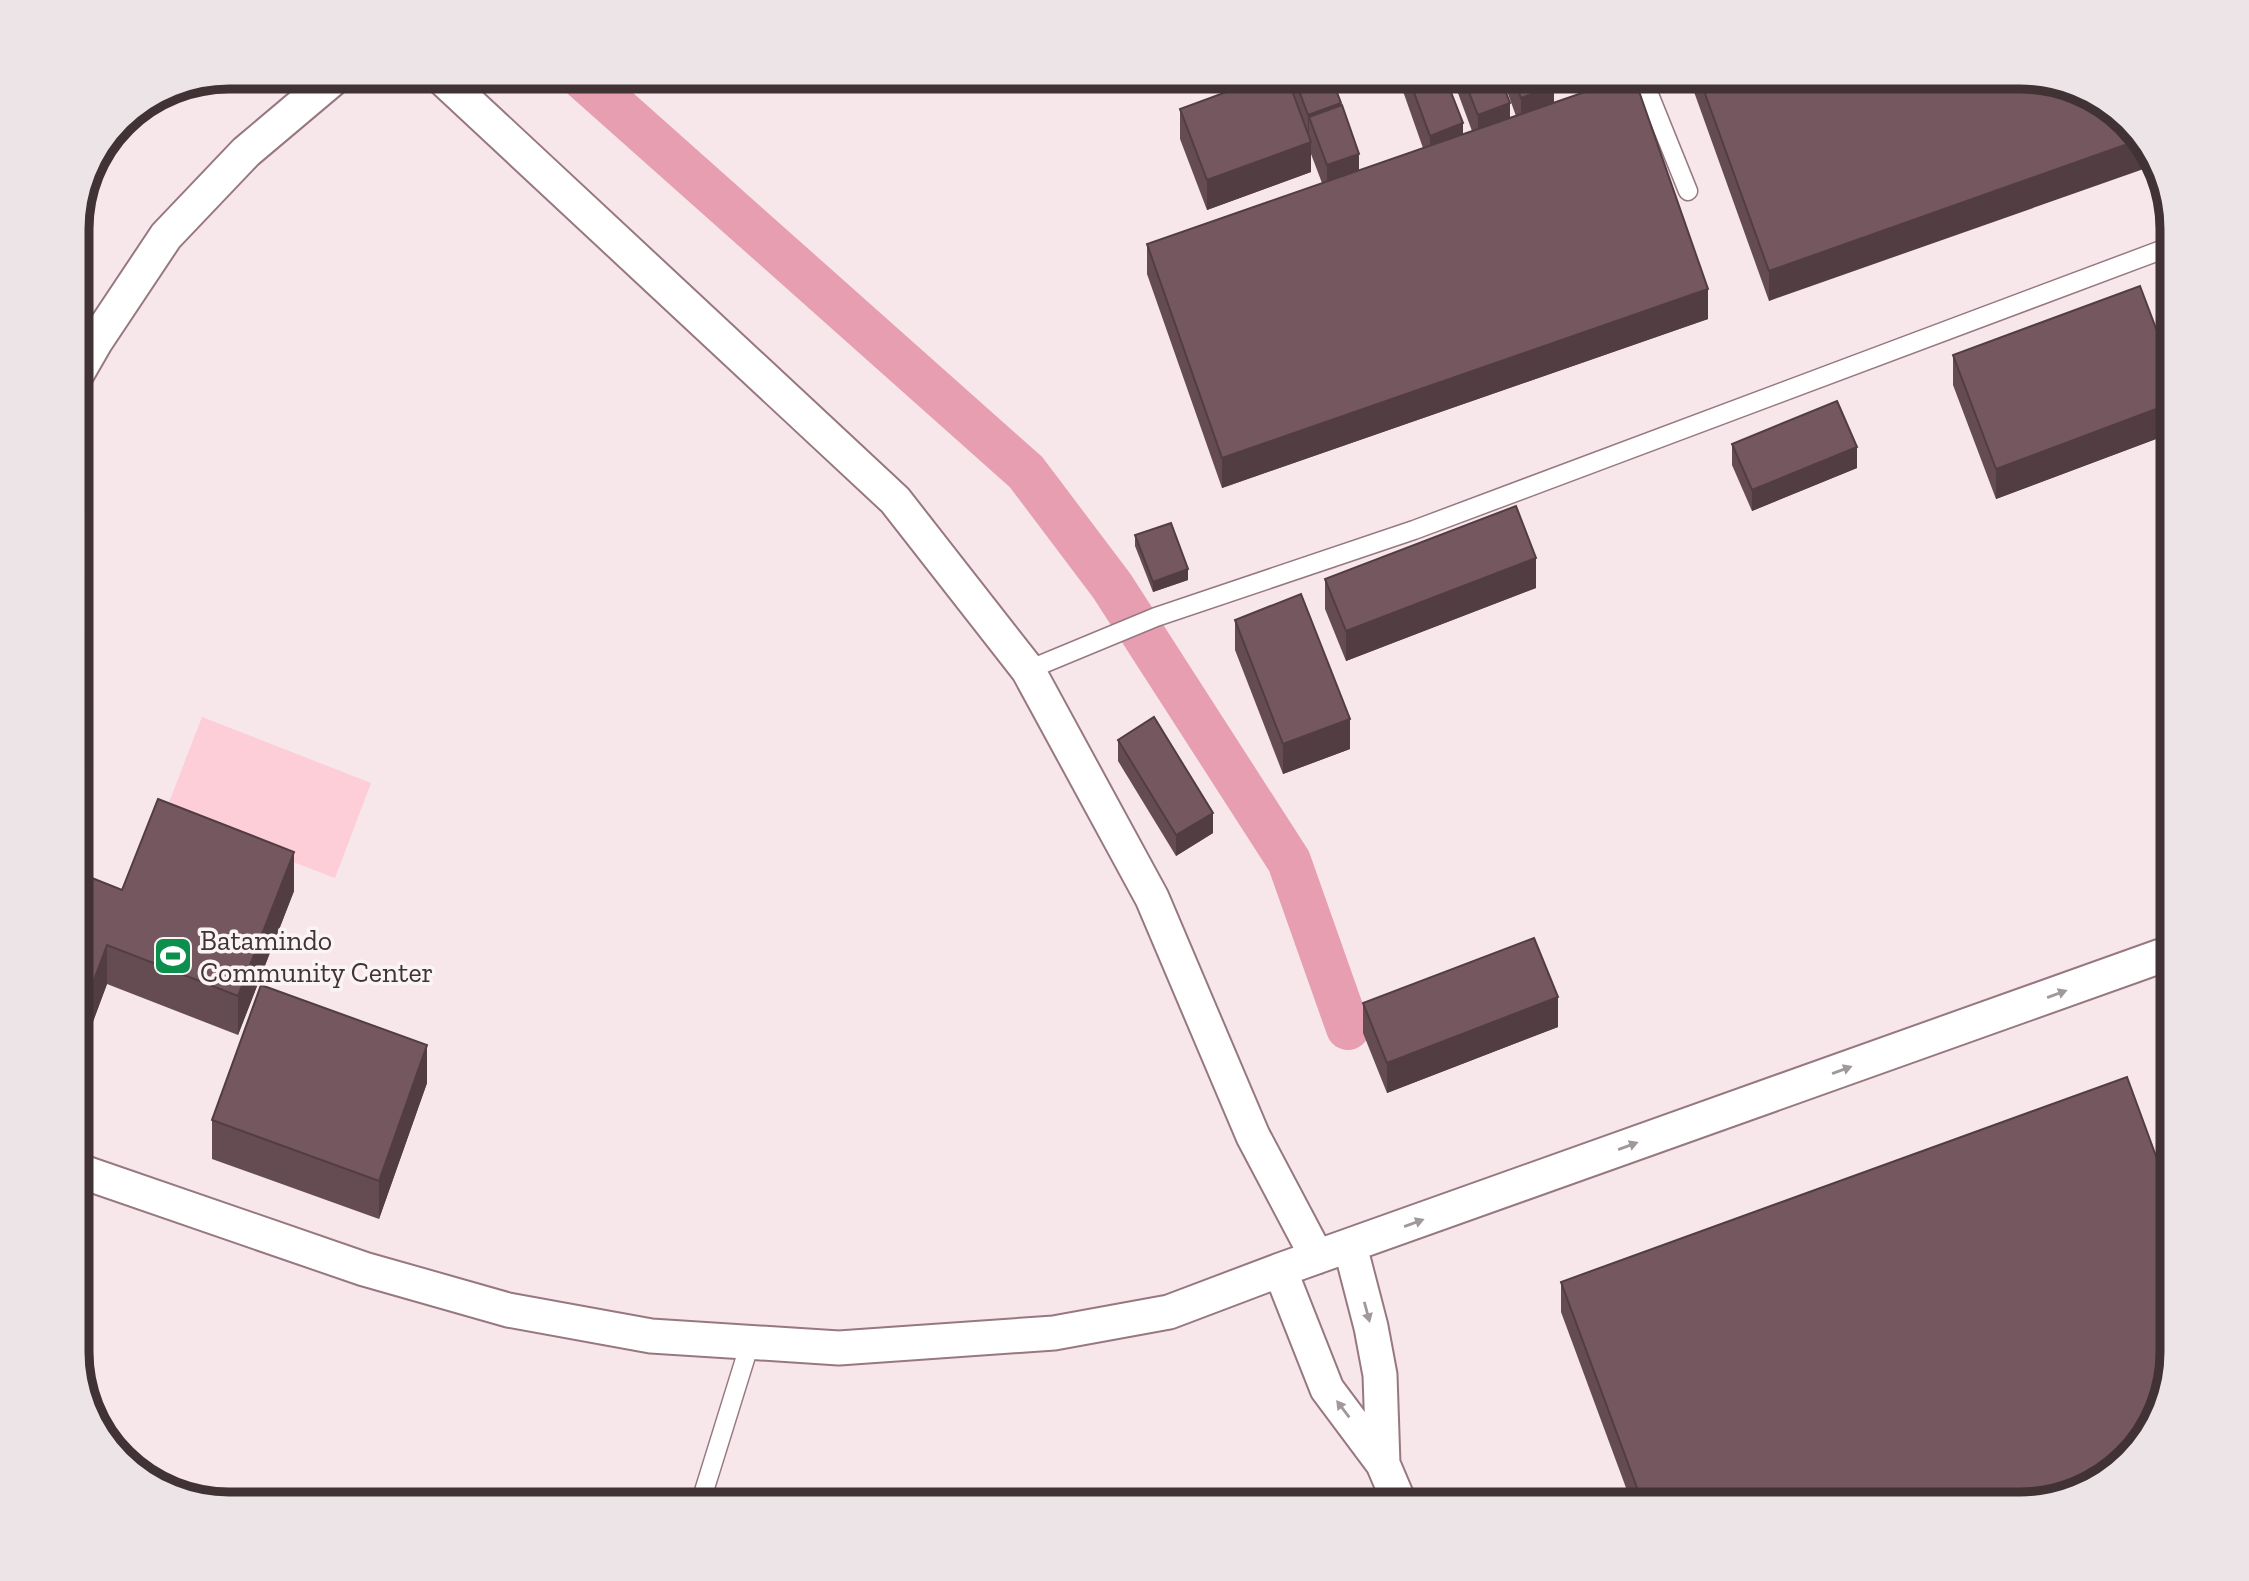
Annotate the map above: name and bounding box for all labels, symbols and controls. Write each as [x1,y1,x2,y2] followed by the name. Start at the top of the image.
[200,924,433,989] place label: Batamindo Community Center
[152,935,194,977] sports icon: Batamindo Community Center
[2046,988,2067,999] one-way arrow
[1832,1064,1853,1075] one-way arrow
[1618,1141,1639,1152] one-way arrow
[1403,1217,1424,1228] one-way arrow
[1362,1301,1373,1323] one-way arrow
[1335,1401,1350,1419] one-way arrow

